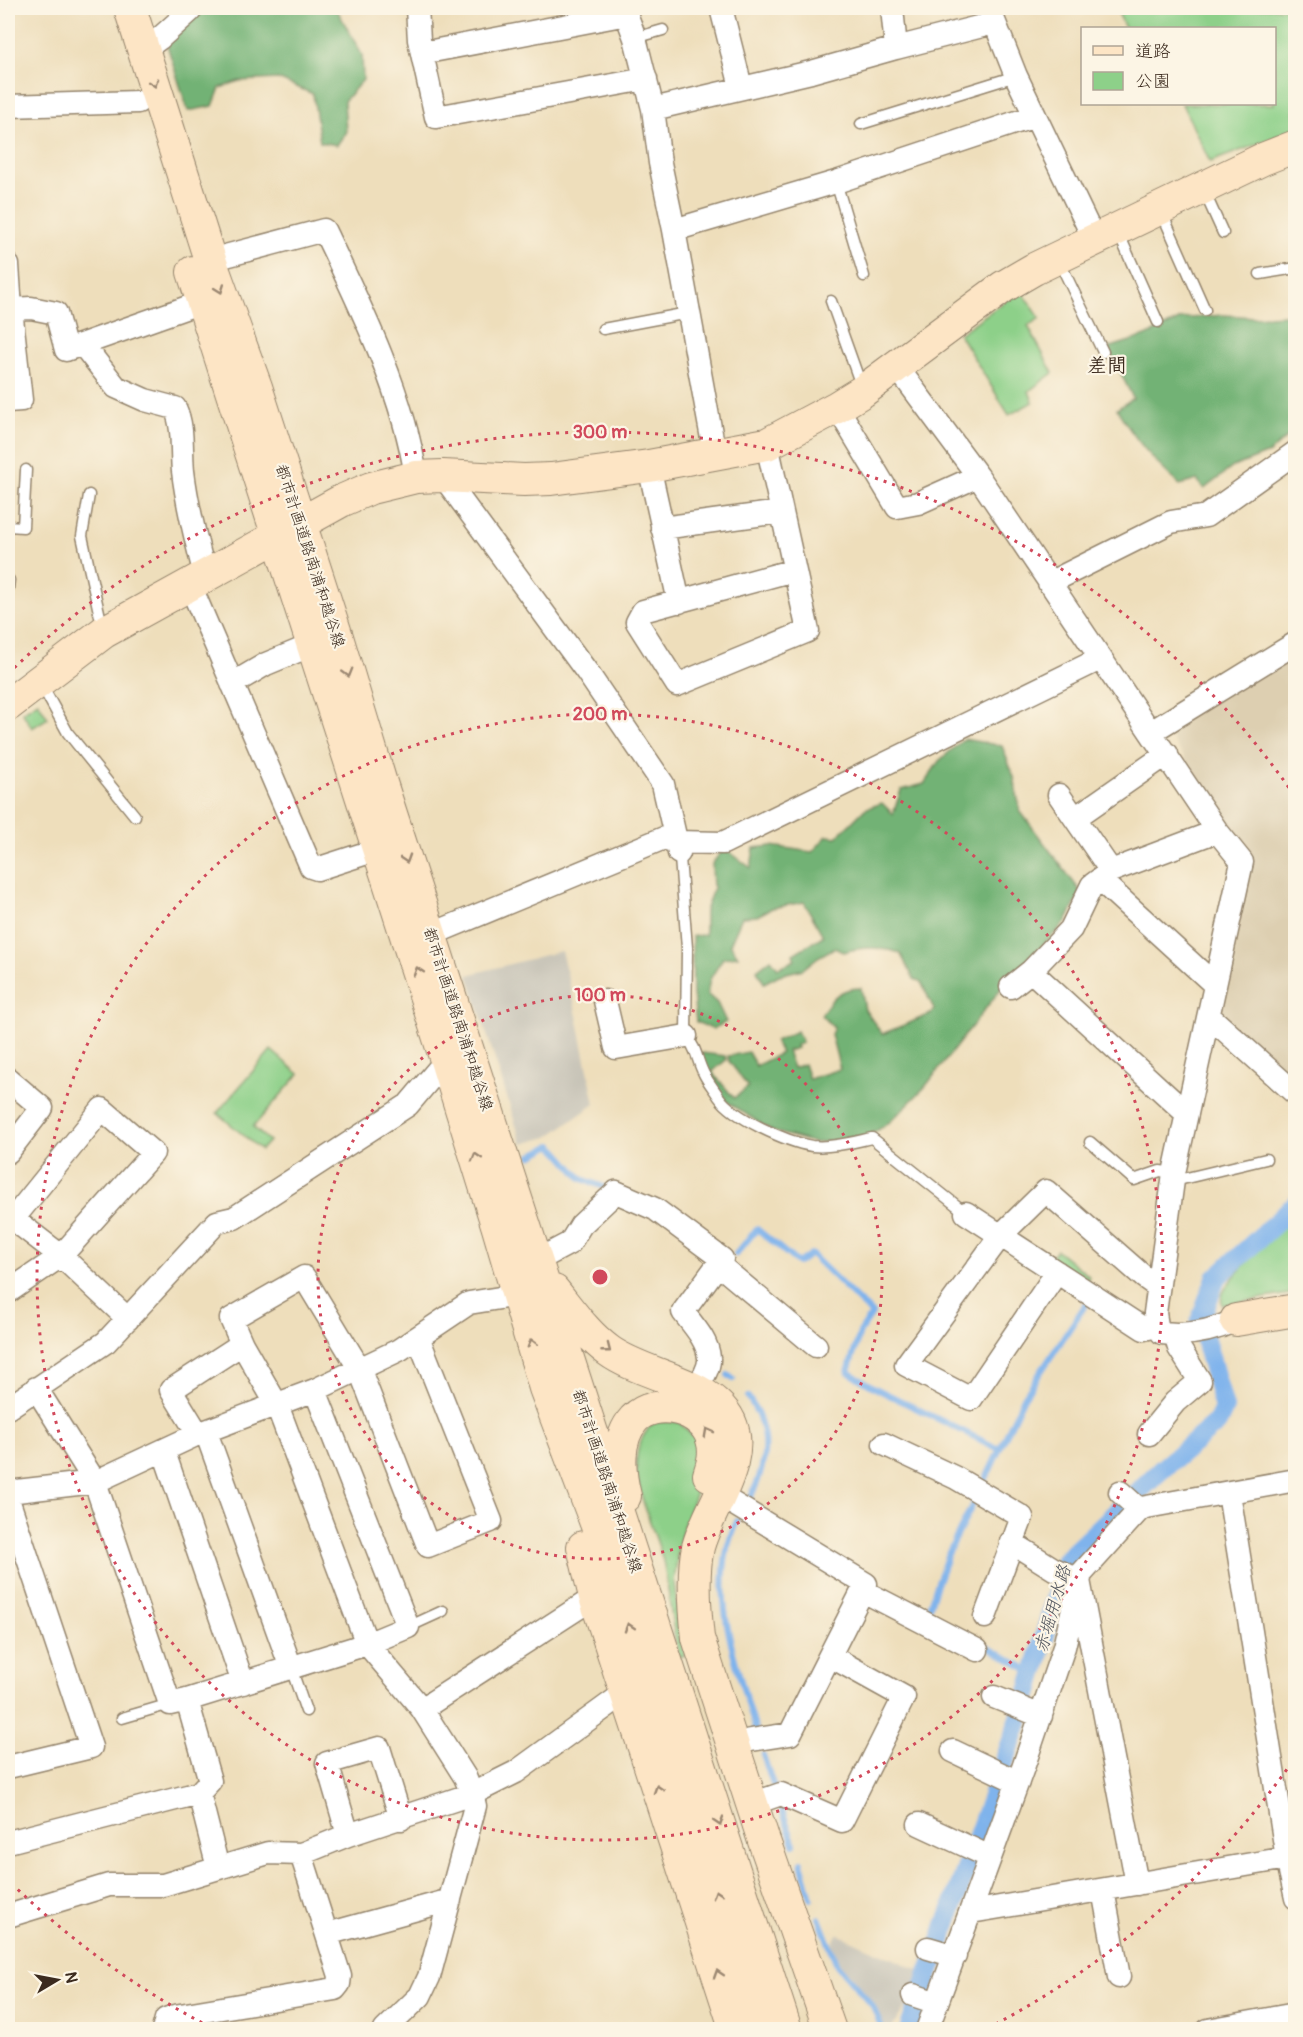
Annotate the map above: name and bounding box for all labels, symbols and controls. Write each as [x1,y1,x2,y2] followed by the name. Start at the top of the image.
[1081,27,1276,105] legend
[1135,40,1171,63] text: 道路
[1135,70,1171,93] text: 公園
[147,77,159,88] one-way arrow
[213,283,226,294] one-way arrow
[1087,353,1127,378] district label: 差間
[573,421,627,444] text: 300 m
[271,462,349,650] street label: 都市計画道路南浦和越谷線
[341,667,353,678] one-way arrow
[573,703,627,726] text: 200 m
[398,853,411,864] one-way arrow
[419,925,497,1113] street label: 都市計画道路南浦和越谷線
[412,966,425,977] one-way arrow
[574,984,626,1007] text: 100 m
[471,1152,483,1163] one-way arrow
[590,1267,610,1287] centre of rings
[527,1339,539,1349] one-way arrow
[600,1341,611,1352] one-way arrow
[568,1387,646,1575] street label: 都市計画道路南浦和越谷線
[704,1428,715,1438] one-way arrow
[1030,1562,1077,1655] water label: 赤堀用水路
[624,1622,637,1633] one-way arrow
[652,1784,665,1794] one-way arrow
[712,1816,725,1827] one-way arrow
[711,1889,724,1900] one-way arrow
[27,1950,87,2010] north arrow
[713,1969,725,1980] one-way arrow
[60,1971,82,1985] text: N

